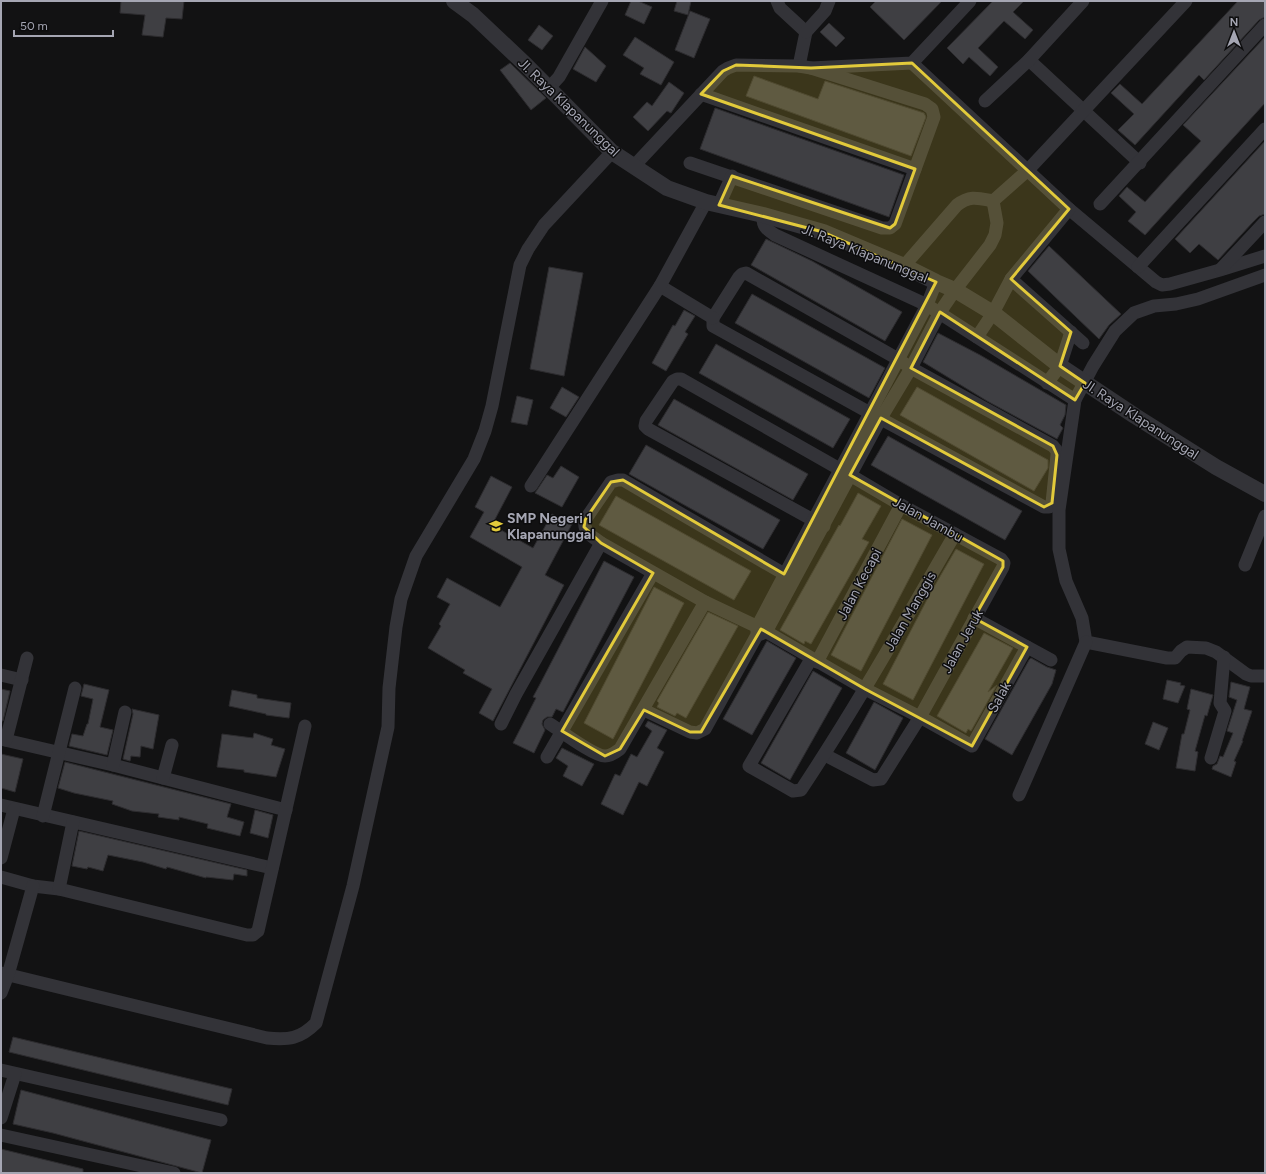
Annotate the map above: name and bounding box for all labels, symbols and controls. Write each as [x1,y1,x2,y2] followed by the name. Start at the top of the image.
[14,12,113,38] scale bar
[1214,12,1254,52] north arrow
[1230,16,1238,29] text: N
[20,19,48,33] text: 50 m
[514,55,623,160] street label: Jl. Raya Klapanunggal
[799,220,930,287] street label: Jl. Raya Klapanunggal
[1080,376,1202,463] street label: Jl. Raya Klapanunggal
[889,493,966,546] street label: Jalan Jambu
[507,510,595,543] place label: SMP Negeri 1 Klapanunggal
[488,518,504,534] school or university icon: SMP Negeri 1 Klapanunggal
[834,546,885,623] street label: Jalan Kecapi
[881,569,940,654] street label: Jalan Manggis
[938,606,987,676] street label: Jalan Jeruk
[984,679,1015,716] street label: Salak

